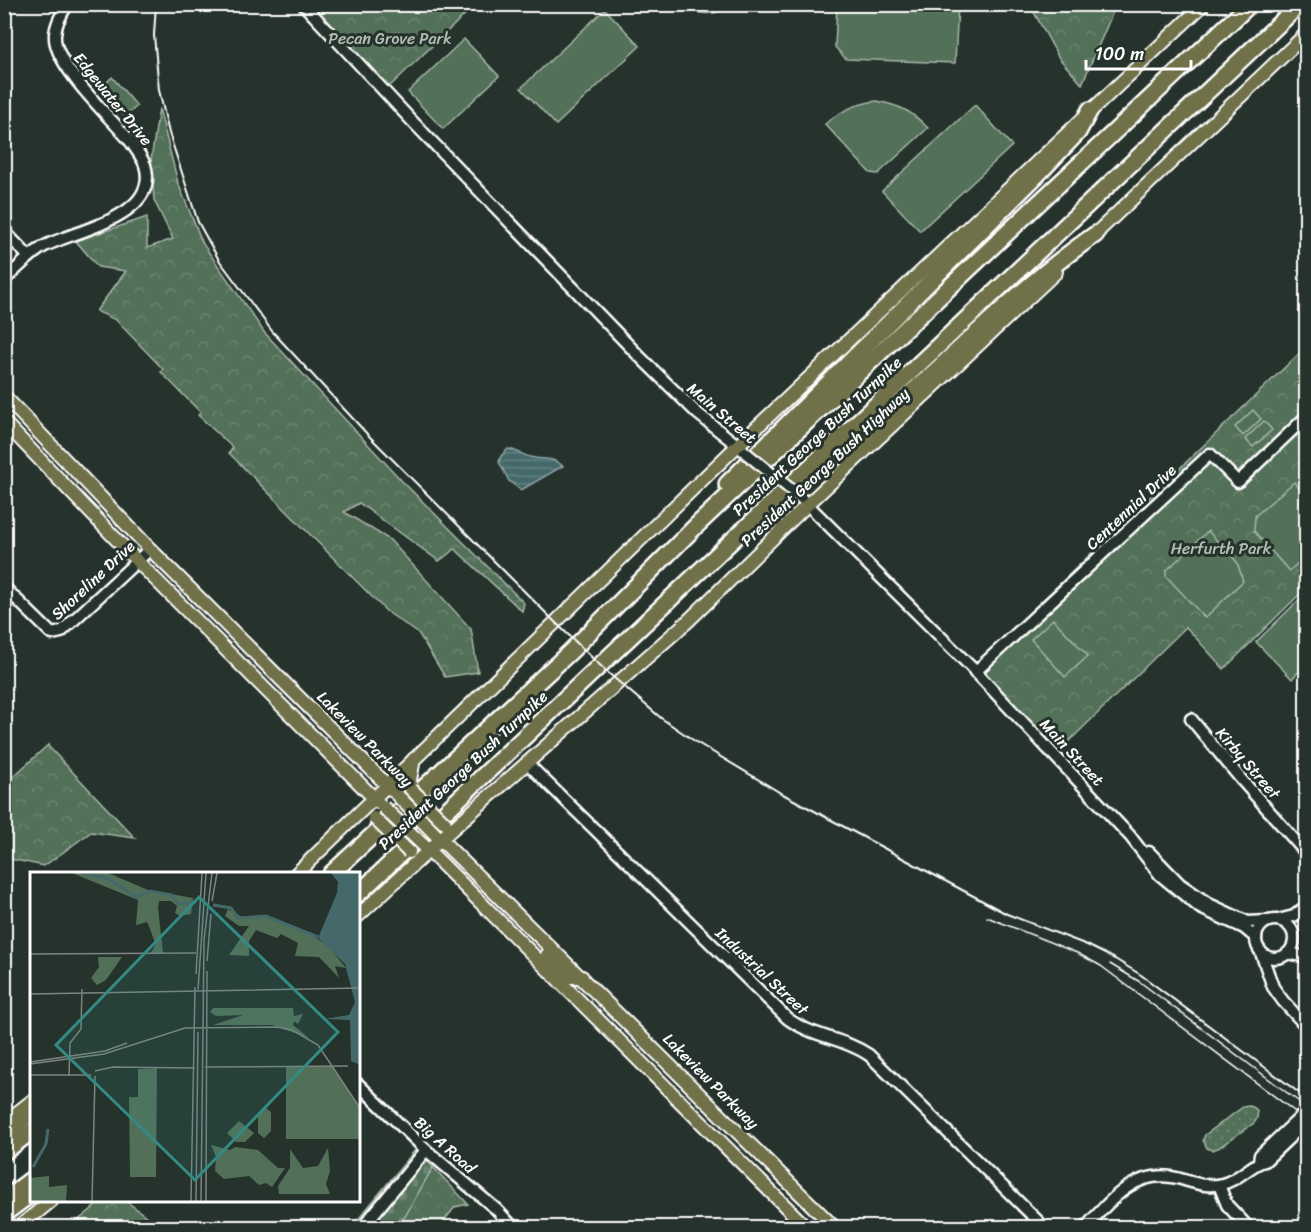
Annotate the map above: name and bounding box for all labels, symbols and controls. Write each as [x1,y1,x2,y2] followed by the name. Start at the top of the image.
[328,24,452,53] park label: Pecan Grove Park
[1086,33,1191,71] scale bar
[1095,38,1144,70] text: 100 m
[66,45,160,153] street label: Edgewater Drive
[725,349,909,523] street label: President George Bush Turnpike
[680,375,764,451] street label: Main Street
[733,380,917,554] street label: President George Bush Highway
[1079,457,1184,557] street label: Centennial Drive
[44,533,142,627] street label: Shoreline Drive
[1171,534,1272,563] park label: Herfurth Park
[371,683,555,857] street label: President George Bush Turnpike
[310,684,421,795] street label: Lakeview Parkway
[1032,711,1112,793] street label: Main Street
[1208,720,1288,806] street label: Kirby Street
[30,872,360,1202] inset map
[708,919,816,1023] street label: Industrial Street
[656,1026,767,1137] street label: Lakeview Parkway
[407,1109,484,1182] street label: Big A Road

